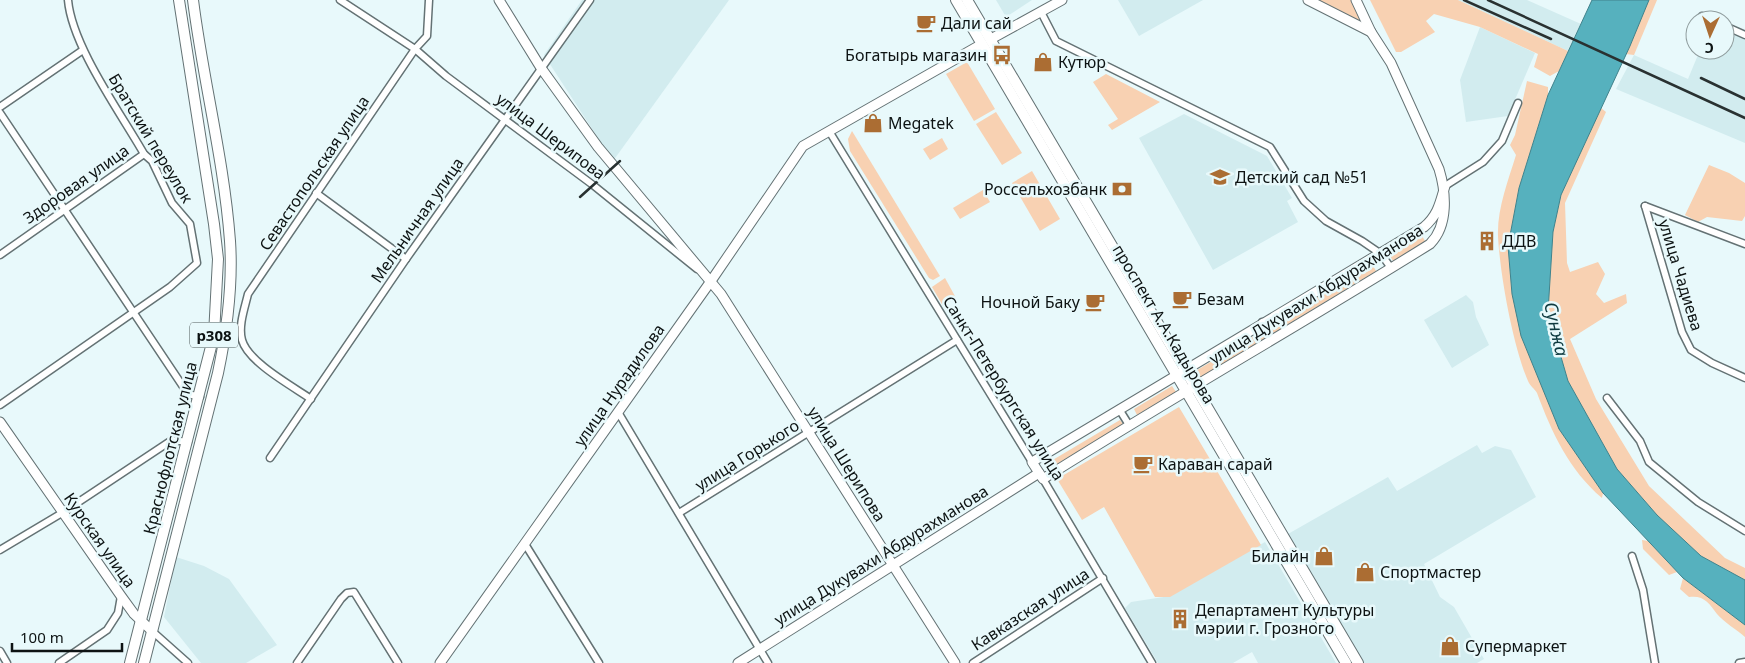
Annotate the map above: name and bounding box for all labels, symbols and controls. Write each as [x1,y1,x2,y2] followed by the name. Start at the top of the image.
[1685,10,1735,60] north arrow
[915,12,937,34] cafe icon: Дали сай
[941,12,1012,34] place label: Дали сай
[1704,39,1714,58] text: С
[845,44,987,66] place label: Богатырь магазин
[991,44,1013,66] bus stop icon: Богатырь магазин
[1032,51,1054,73] shop icon: Кутюр
[1058,51,1106,73] place label: Кутюр
[104,69,199,207] street label: Братский переулок
[492,88,610,184] street label: улица Шерипова
[254,91,374,255] street label: Севастопольская улица
[862,112,884,134] shop icon: Megatek
[888,112,954,134] place label: Megatek
[19,139,133,229] street label: Здоровая улица
[366,153,468,287] street label: Мельничная улица
[1209,166,1231,188] school or university icon: Детский сад №51
[1235,166,1368,188] place label: Детский сад №51
[984,178,1107,200] place label: Россельхозбанк
[1111,178,1133,200] bank icon: Россельхозбанк
[1654,217,1708,333] street label: улица Чадиева
[1205,219,1427,369] street label: улица Дукувахи Абдурахманова
[1476,230,1498,252] building icon: ДДВ
[1502,230,1536,252] place label: ДДВ
[1108,240,1220,408] street label: проспект А.А.Кадырова
[1171,288,1193,310] cafe icon: Безам
[1197,288,1245,310] place label: Безам
[981,291,1081,313] place label: Ночной Баку
[1084,291,1106,313] cafe icon: Ночной Баку
[938,292,1070,484] street label: Санкт-Петербургская улица
[1539,299,1575,359] water label: Сунжа
[569,319,669,451] street label: улица Нурадилова
[190,322,238,348] road number: p308
[138,359,202,537] street label: Краснофлотская улица
[803,402,891,526] street label: улица Шерипова
[691,414,803,496] street label: улица Горького
[1132,453,1154,475] cafe icon: Караван сарай
[1158,453,1273,475] place label: Караван сарай
[770,480,992,630] street label: улица Дукувахи Абдурахманова
[59,488,141,592] street label: Курская улица
[1251,545,1309,567] place label: Билайн
[1313,545,1335,567] shop icon: Билайн
[1354,561,1376,583] shop icon: Спортмастер
[1380,561,1481,583] place label: Спортмастер
[967,563,1093,655] street label: Кавказская улица
[1195,599,1374,639] place label: Департамент Культуры мэрии г. Грозного
[1169,608,1191,630] building icon: Департамент Культуры мэрии г. Грозного
[12,620,122,652] scale bar
[20,627,64,647] text: 100 m
[1439,635,1461,657] shop icon: Супермаркет
[1465,635,1567,657] place label: Супермаркет

